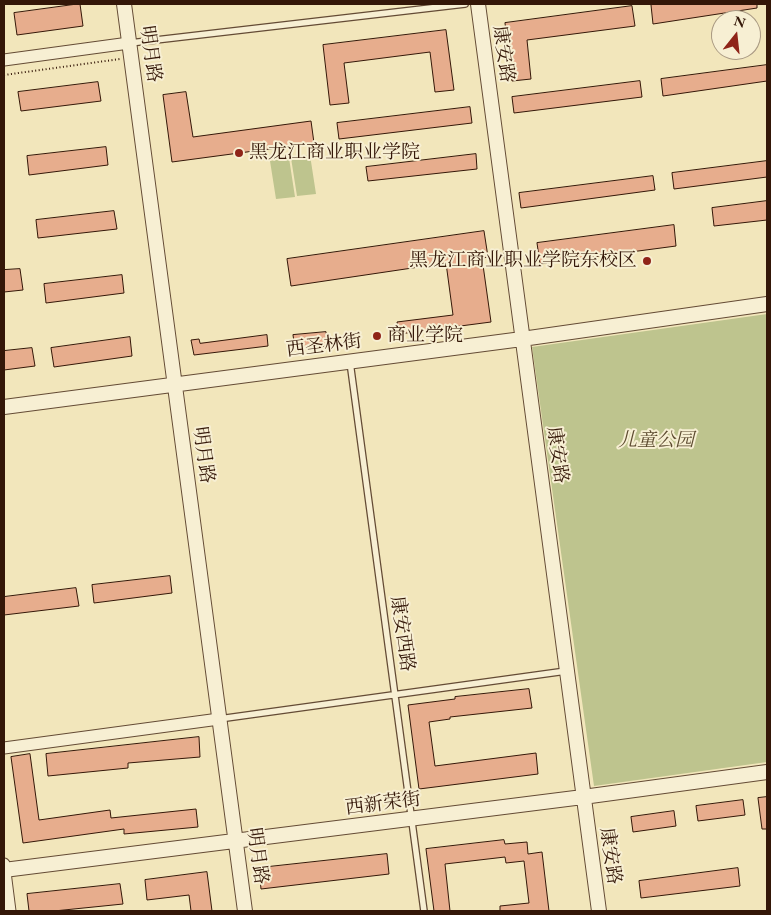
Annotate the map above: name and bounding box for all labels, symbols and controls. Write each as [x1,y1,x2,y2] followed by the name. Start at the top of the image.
[711,10,761,60] north arrow
[732,11,748,32] text: N
[135,24,165,84] street label: 明月路
[488,24,518,84] street label: 康安路
[249,142,420,164] place label: 黑龙江商业职业学院
[233,147,245,159] marker: 黑龙江商业职业学院
[409,250,637,272] place label: 黑龙江商业职业学院东校区
[641,255,653,267] marker: 黑龙江商业职业学院东校区
[387,325,463,347] place label: 商业学院
[285,330,363,362] street label: 西圣林街
[371,330,383,342] marker: 商业学院
[188,425,218,485] street label: 明月路
[542,425,572,485] street label: 康安路
[618,430,694,452] park label: 儿童公园
[385,595,419,673] street label: 康安西路
[344,788,422,820] street label: 西新荣街
[242,826,272,886] street label: 明月路
[595,826,625,886] street label: 康安路

